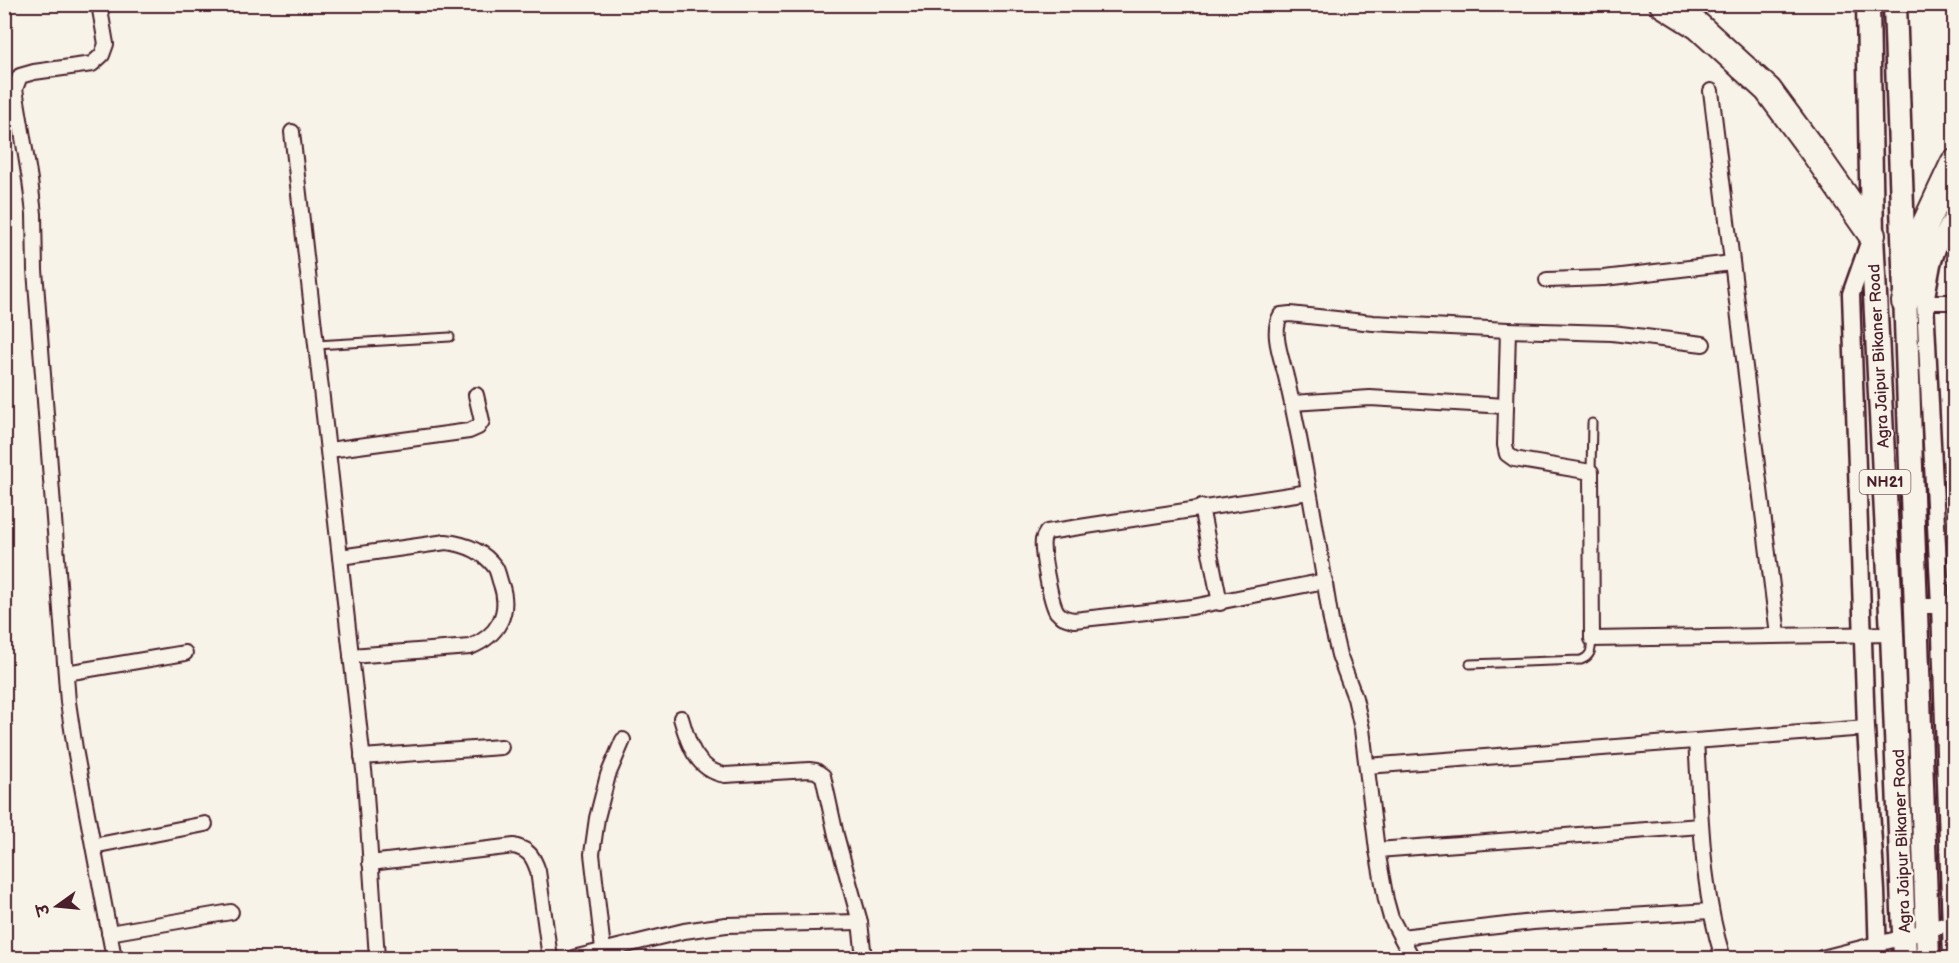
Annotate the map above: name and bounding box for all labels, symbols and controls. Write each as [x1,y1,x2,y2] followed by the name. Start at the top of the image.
[1865,263,1894,448] street label: Agra Jaipur Bikaner Road
[1860,470,1910,494] road number: NH21
[1890,749,1915,933] street label: Agra Jaipur Bikaner Road
[27,876,87,936] north arrow
[33,901,55,919] text: उ

